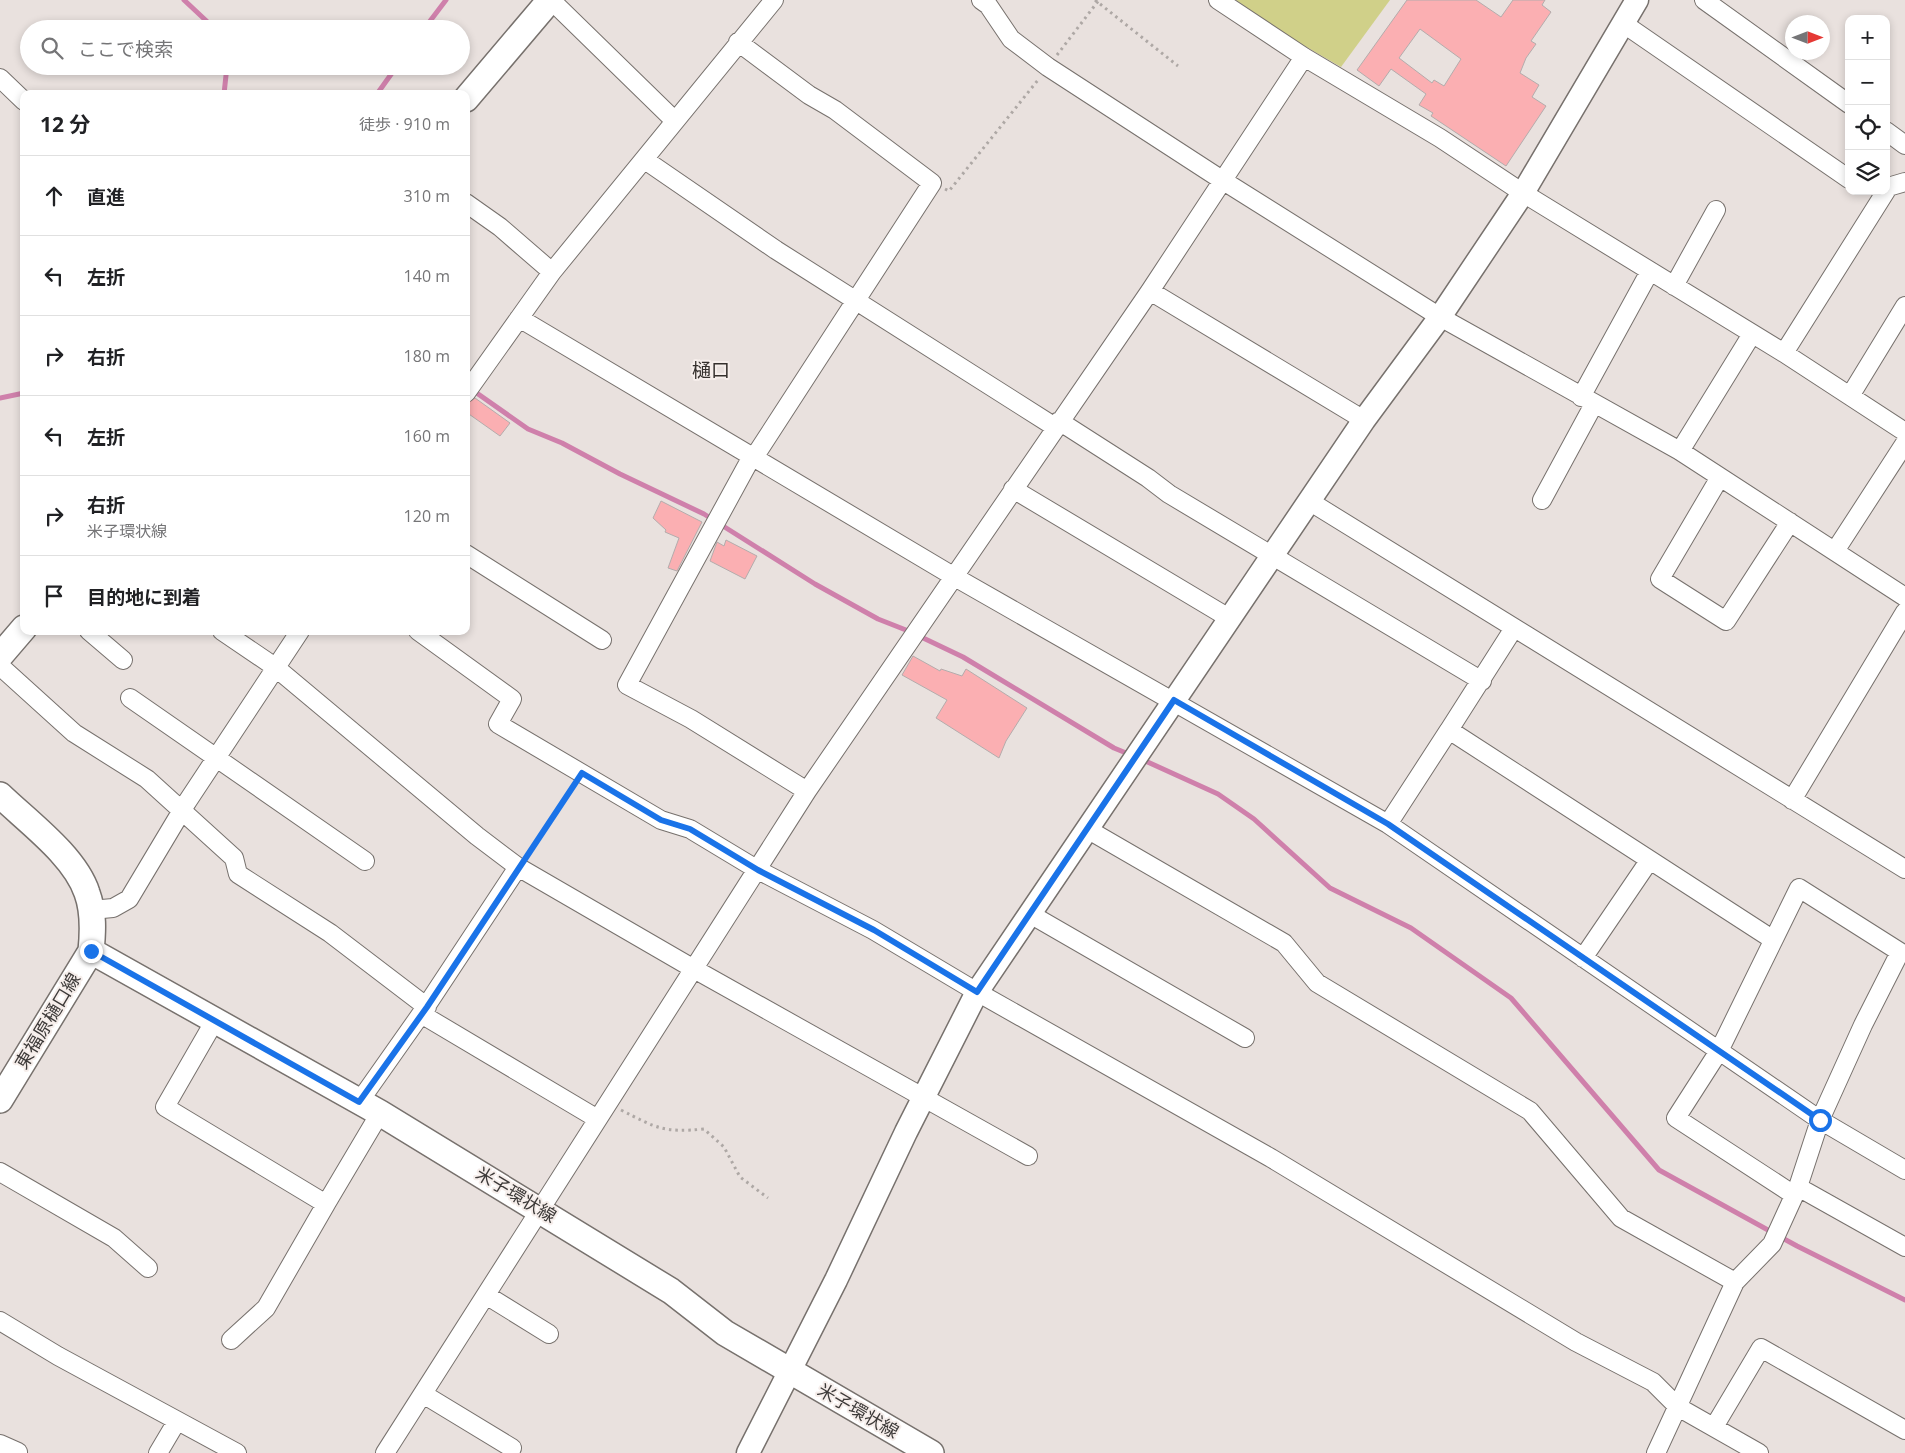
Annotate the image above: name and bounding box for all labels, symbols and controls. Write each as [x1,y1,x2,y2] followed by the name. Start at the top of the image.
[1785,15,1830,60] north arrow
[1845,15,1890,195] map controls
[1845,15,1890,60] button: +
[20,20,470,75] search box
[38,34,66,62] icon: search
[78,36,173,62] text: ここで検索
[1845,60,1890,105] button: −
[1845,105,1890,150] button: locate
[40,110,90,138] text: 12 分
[359,113,450,135] text: 徒歩 · 910 m
[1845,150,1890,195] button: layers
[40,182,68,210] icon: ahead
[87,184,125,210] text: 直進
[404,185,450,207] text: 310 m
[40,262,68,290] icon: left
[87,264,125,290] text: 左折
[404,265,450,287] text: 140 m
[40,342,68,370] icon: right
[87,344,125,370] text: 右折
[404,345,450,367] text: 180 m
[692,357,730,383] district label: 樋口
[40,422,68,450] icon: left
[87,424,125,450] text: 左折
[404,425,450,447] text: 160 m
[87,492,125,518] text: 右折
[40,502,68,530] icon: right
[404,505,450,527] text: 120 m
[87,520,167,542] text: 米子環状線
[40,582,68,610] icon: arrive
[87,584,201,610] text: 目的地に到着
[80,940,103,963] route end
[9,968,85,1073] street label: 東福原樋口線
[1809,1109,1832,1132] route start
[472,1161,561,1228] street label: 米子環状線
[814,1377,903,1443] street label: 米子環状線

